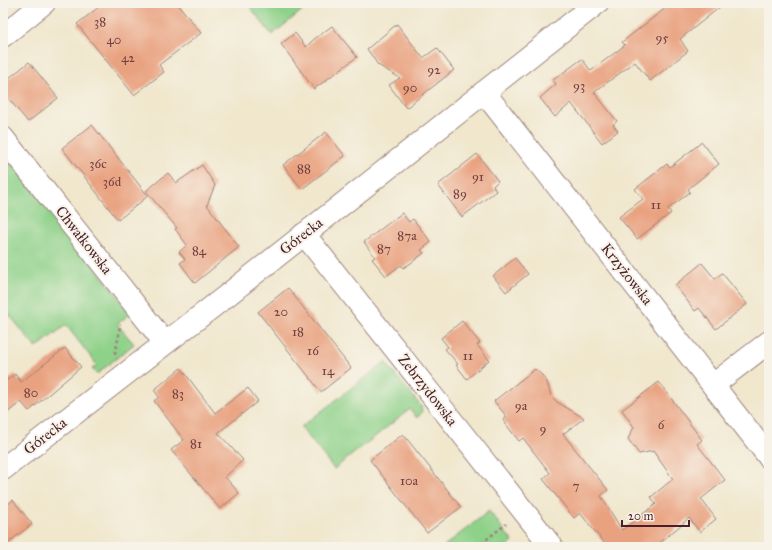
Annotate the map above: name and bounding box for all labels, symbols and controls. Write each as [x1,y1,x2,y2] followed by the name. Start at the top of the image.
[94,14,106,30] house number: 38
[655,30,669,46] house number: 95
[107,32,121,48] house number: 40
[121,50,135,66] house number: 42
[427,62,441,78] house number: 92
[573,78,585,94] house number: 93
[403,80,417,96] house number: 90
[89,156,107,172] house number: 36c
[297,161,311,177] house number: 88
[472,169,484,185] house number: 91
[103,174,122,190] house number: 36d
[453,186,467,202] house number: 89
[651,197,661,213] house number: 11
[52,202,117,278] street label: Chwałkowska
[276,213,327,258] street label: Górecka
[397,228,417,244] house number: 87a
[597,240,657,309] street label: Krzyżowska
[377,241,391,257] house number: 87
[192,243,207,259] house number: 84
[274,304,288,320] house number: 20
[292,324,304,340] house number: 18
[307,343,319,359] house number: 16
[463,348,473,364] house number: 11
[394,351,462,430] street label: Zebrzydowska
[322,363,335,379] house number: 14
[24,385,38,401] house number: 80
[172,386,184,402] house number: 83
[515,398,528,414] house number: 9a
[20,413,71,458] street label: Górecka
[658,417,665,433] house number: 6
[540,421,547,437] house number: 9
[190,436,202,452] house number: 81
[400,473,419,489] house number: 10a
[573,478,580,494] house number: 7
[622,502,689,528] scale bar
[628,509,654,523] text: 20 m

